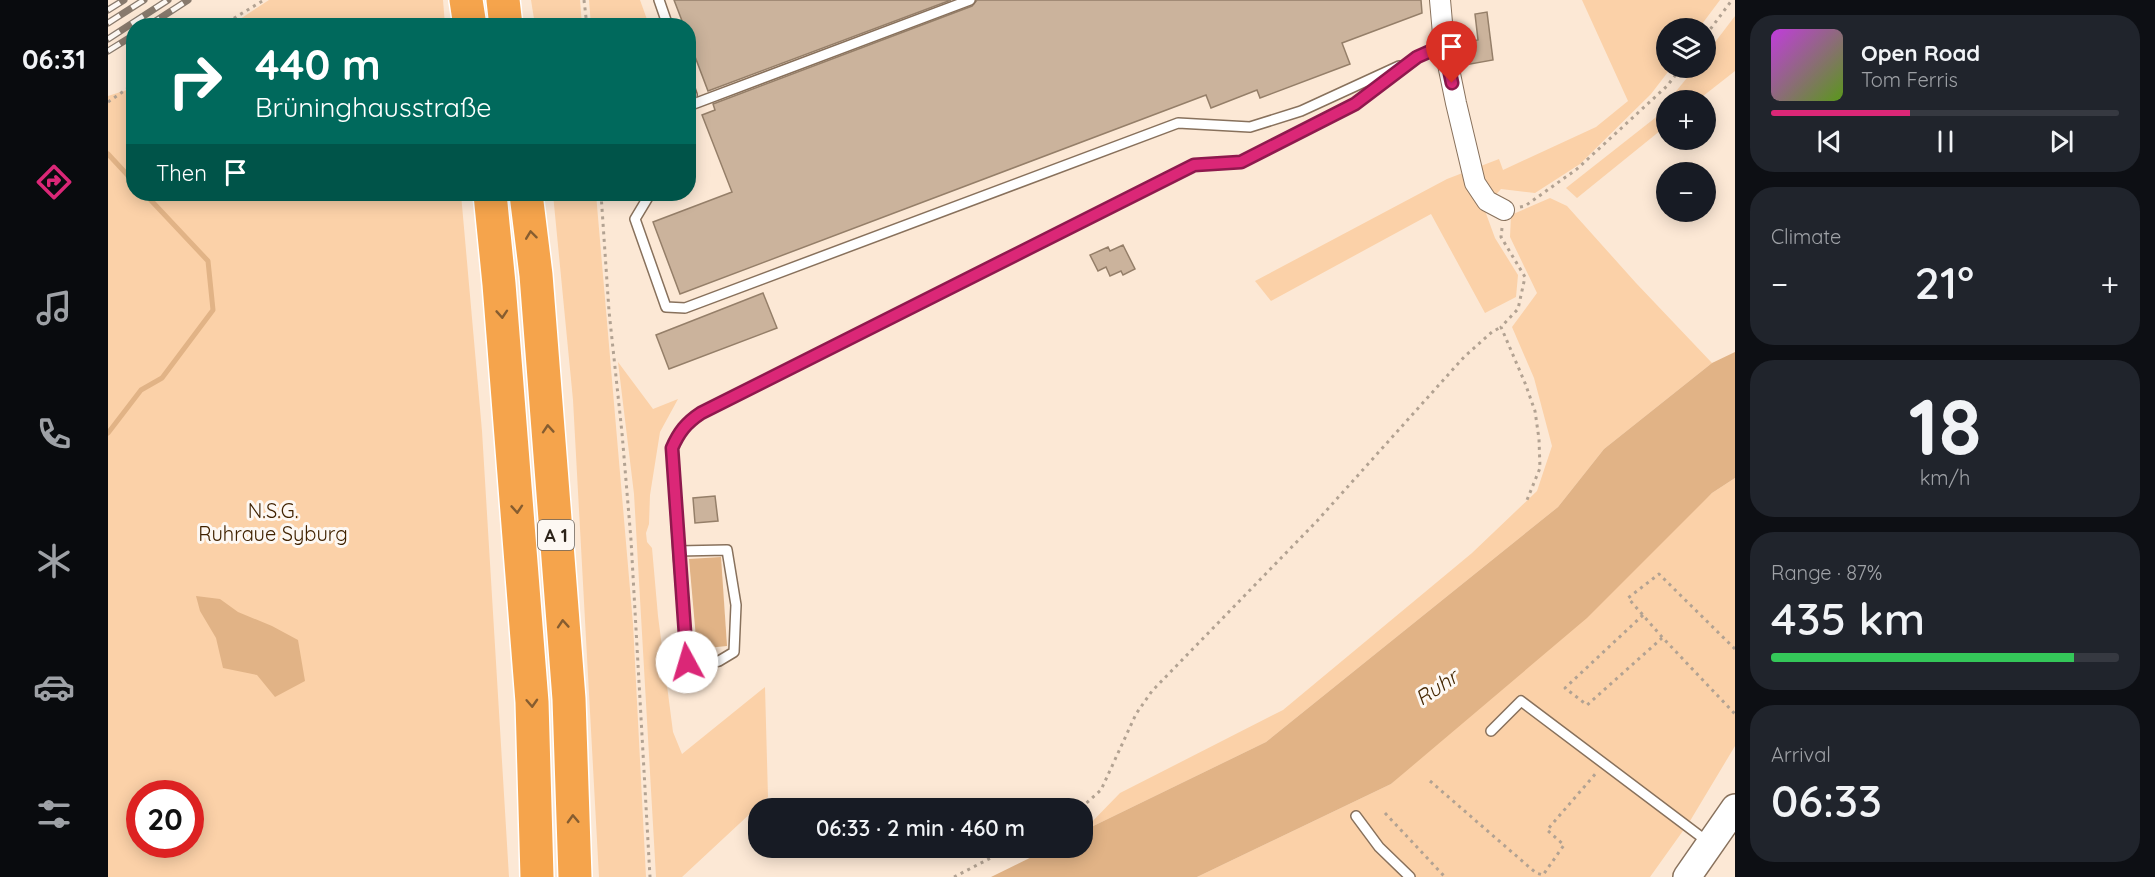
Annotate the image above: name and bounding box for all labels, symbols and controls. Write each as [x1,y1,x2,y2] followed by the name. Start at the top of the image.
[1656,18,1716,222] map controls
[1656,18,1716,78] button: layers
[1426,21,1477,83] pin
[1435,30,1468,63] icon: arrive
[255,38,381,91] text: 440 m
[1861,39,1980,67] text: Open Road
[22,42,86,76] text: 06:31
[156,42,234,120] icon: right
[1861,67,1958,92] text: Tom Ferris
[255,90,492,124] text: Brüninghausstraße
[1656,90,1716,150] button: +
[1813,125,1846,158] icon: previous
[1929,125,1962,158] icon: pause
[2045,125,2078,158] icon: next
[219,156,252,189] icon: arrive
[156,159,207,187] text: Then
[33,161,75,203] icon: directions
[1656,162,1716,222] button: −
[1771,224,1841,249] text: Climate
[526,231,538,240] one-way arrow
[1915,254,1974,310] text: 21°
[1771,263,1788,304] text: −
[2100,263,2119,304] text: +
[33,287,75,329] icon: music
[495,310,508,319] one-way arrow
[1908,377,1982,475] text: 18
[33,413,75,455] icon: phone
[542,425,555,434] one-way arrow
[1920,465,1970,490] text: km/h
[198,498,348,546] park label: N.S.G. Ruhraue Syburg
[510,504,523,513] one-way arrow
[538,520,574,550] road number: A 1
[33,540,75,582] icon: climate
[1771,560,1882,585] text: Range · 87%
[1771,590,1925,646] text: 435 km
[557,619,570,628] one-way arrow
[655,630,719,694] position arrow
[1410,662,1465,711] water label: Ruhr
[33,666,75,708] icon: car
[525,699,538,708] one-way arrow
[1771,742,1831,767] text: Arrival
[1771,772,1882,828] text: 06:33
[126,780,204,858] speed limit sign: 20
[33,793,75,835] icon: filters
[567,814,579,823] one-way arrow
[816,814,1025,842] text: 06:33 · 2 min · 460 m

